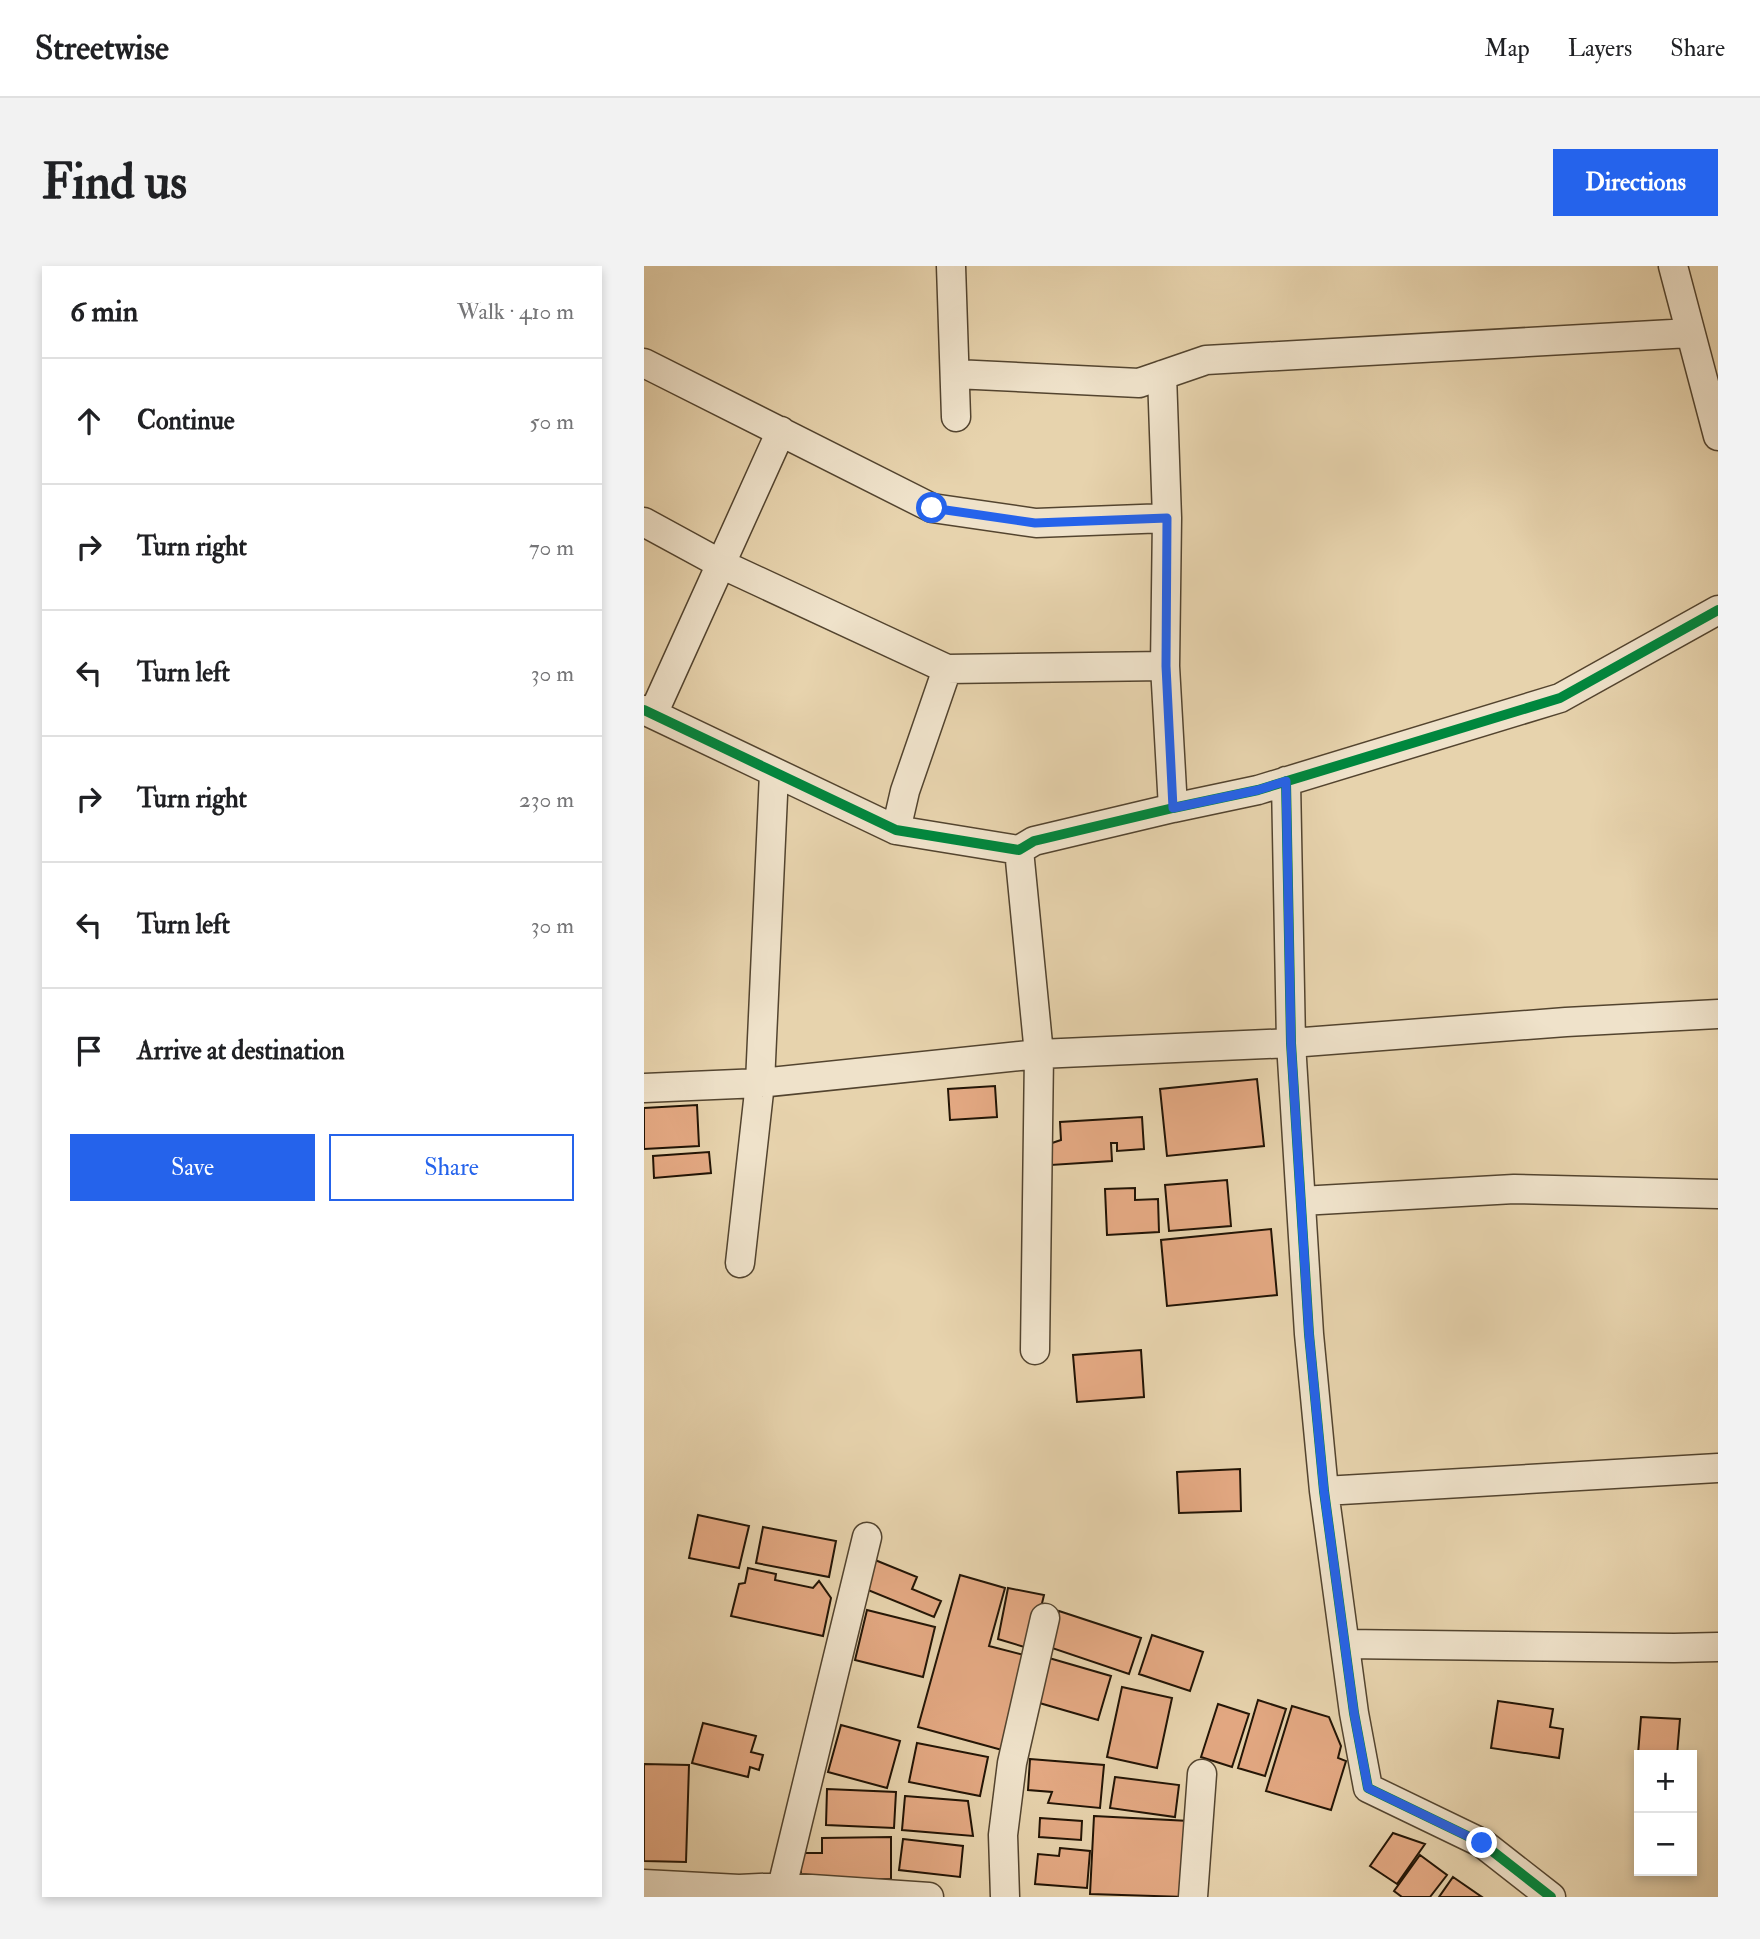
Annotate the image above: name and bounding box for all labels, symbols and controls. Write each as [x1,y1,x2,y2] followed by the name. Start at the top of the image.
[35,28,169,69] text: Streetwise
[1485,33,1530,64] text: Map
[1568,33,1632,64] text: Layers
[1670,33,1725,64] text: Share
[1553,149,1718,216] button: Directions
[42,152,187,213] text: Find us
[70,293,138,330] text: 6 min
[457,297,574,326] text: Walk · 410 m
[70,402,108,440] icon: ahead
[137,405,235,437] text: Continue
[530,407,574,436] text: 50 m
[916,492,947,523] route start
[70,528,108,566] icon: right
[137,531,247,563] text: Turn right
[529,533,574,562] text: 70 m
[70,654,108,692] icon: left
[137,657,230,689] text: Turn left
[531,659,574,688] text: 30 m
[70,780,108,818] icon: right
[137,783,247,815] text: Turn right
[519,785,574,814] text: 230 m
[70,906,108,944] icon: left
[137,909,230,941] text: Turn left
[531,911,574,940] text: 30 m
[70,1032,108,1070] icon: arrive
[137,1035,345,1067] text: Arrive at destination
[70,1134,315,1201] button: Save
[329,1134,574,1201] button: Share
[1634,1750,1697,1876] map controls
[1634,1750,1697,1813] button: +
[1634,1813,1697,1876] button: −
[1466,1827,1497,1858] route end

